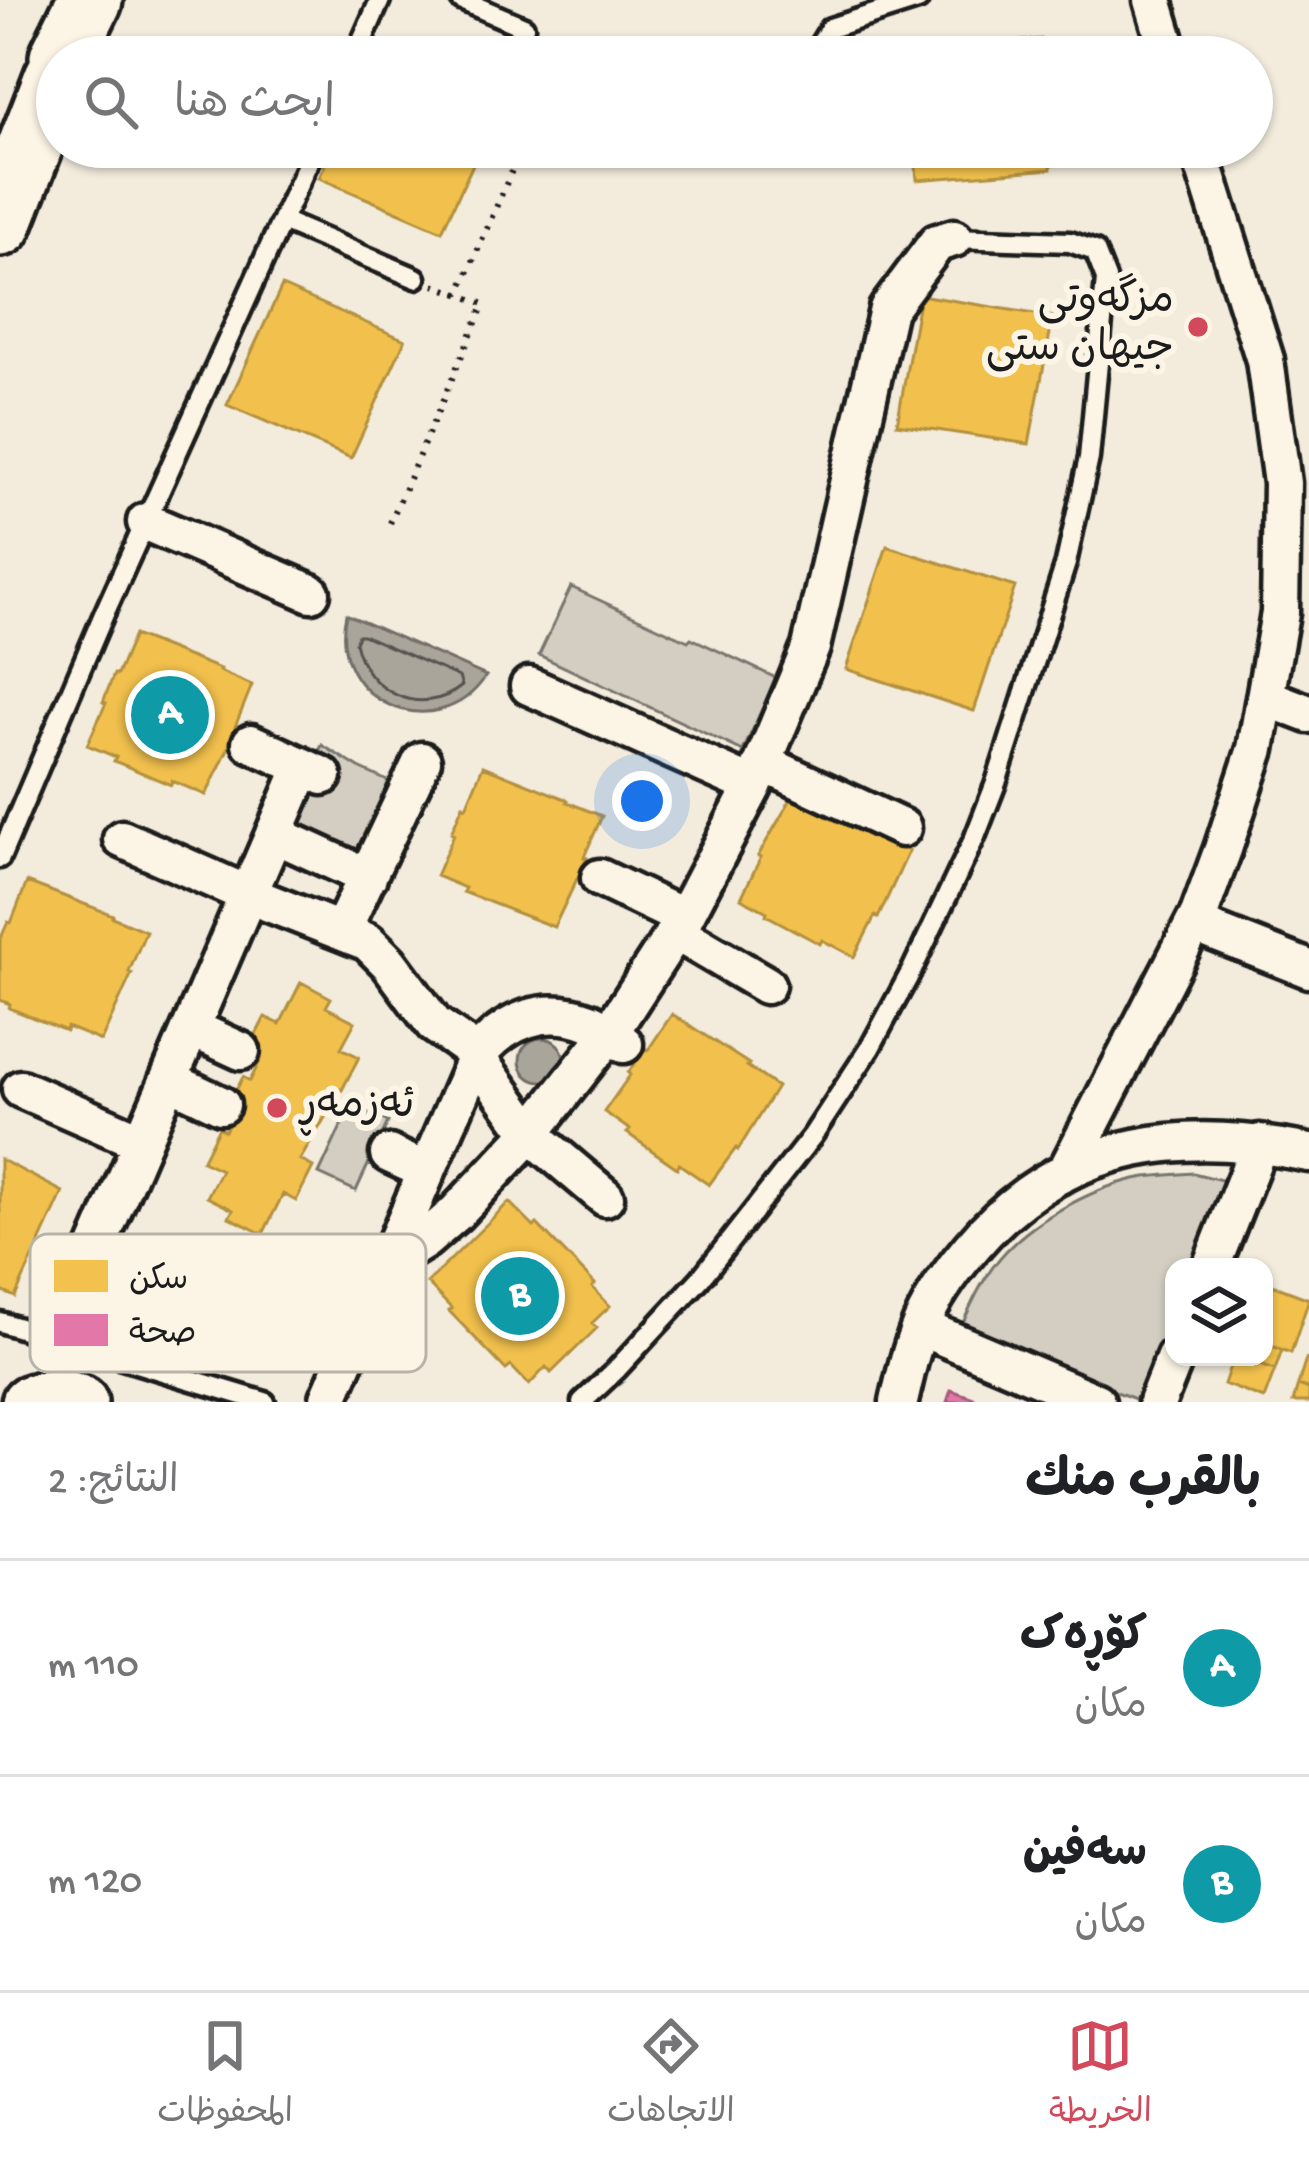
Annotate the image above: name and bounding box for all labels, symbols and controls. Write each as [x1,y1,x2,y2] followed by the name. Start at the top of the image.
[36,36,1273,168] search box
[78,69,144,135] icon: search
[174,80,335,133] text: ابحث هنا
[986,273,1174,376] place label: مزگەوتی جیهان ستی
[1185,314,1211,340] marker: مزگەوتی جیهان ستی
[131,670,209,760] pin: A
[612,771,672,831] your location
[298,1084,414,1136] place label: ئەزمەڕ
[264,1095,290,1121] marker: ئەزمەڕ
[30,1234,426,1372] legend
[481,1251,559,1341] pin: B
[1165,1258,1273,1366] map controls
[1165,1258,1273,1366] button: layers
[129,1262,188,1301] text: سكن
[129,1317,196,1355] text: صحة
[1025,1455,1261,1515] text: بالقرب منك
[48,1461,179,1507] text: النتائج: 2
[1020,1613,1147,1666] text: کۆڕەک
[48,1645,139,1691] text: 110 m
[1211,1645,1234,1691] text: A
[1075,1686,1147,1732] text: مكان
[1023,1829,1147,1882] text: سەفین
[48,1861,142,1907] text: 120 m
[1212,1861,1232,1907] text: B
[1075,1902,1147,1948] text: مكان
[157,2013,293,2139] tab: المحفوظات
[607,2013,735,2139] tab: الاتجاهات
[1049,2013,1152,2139] tab: الخريطة

